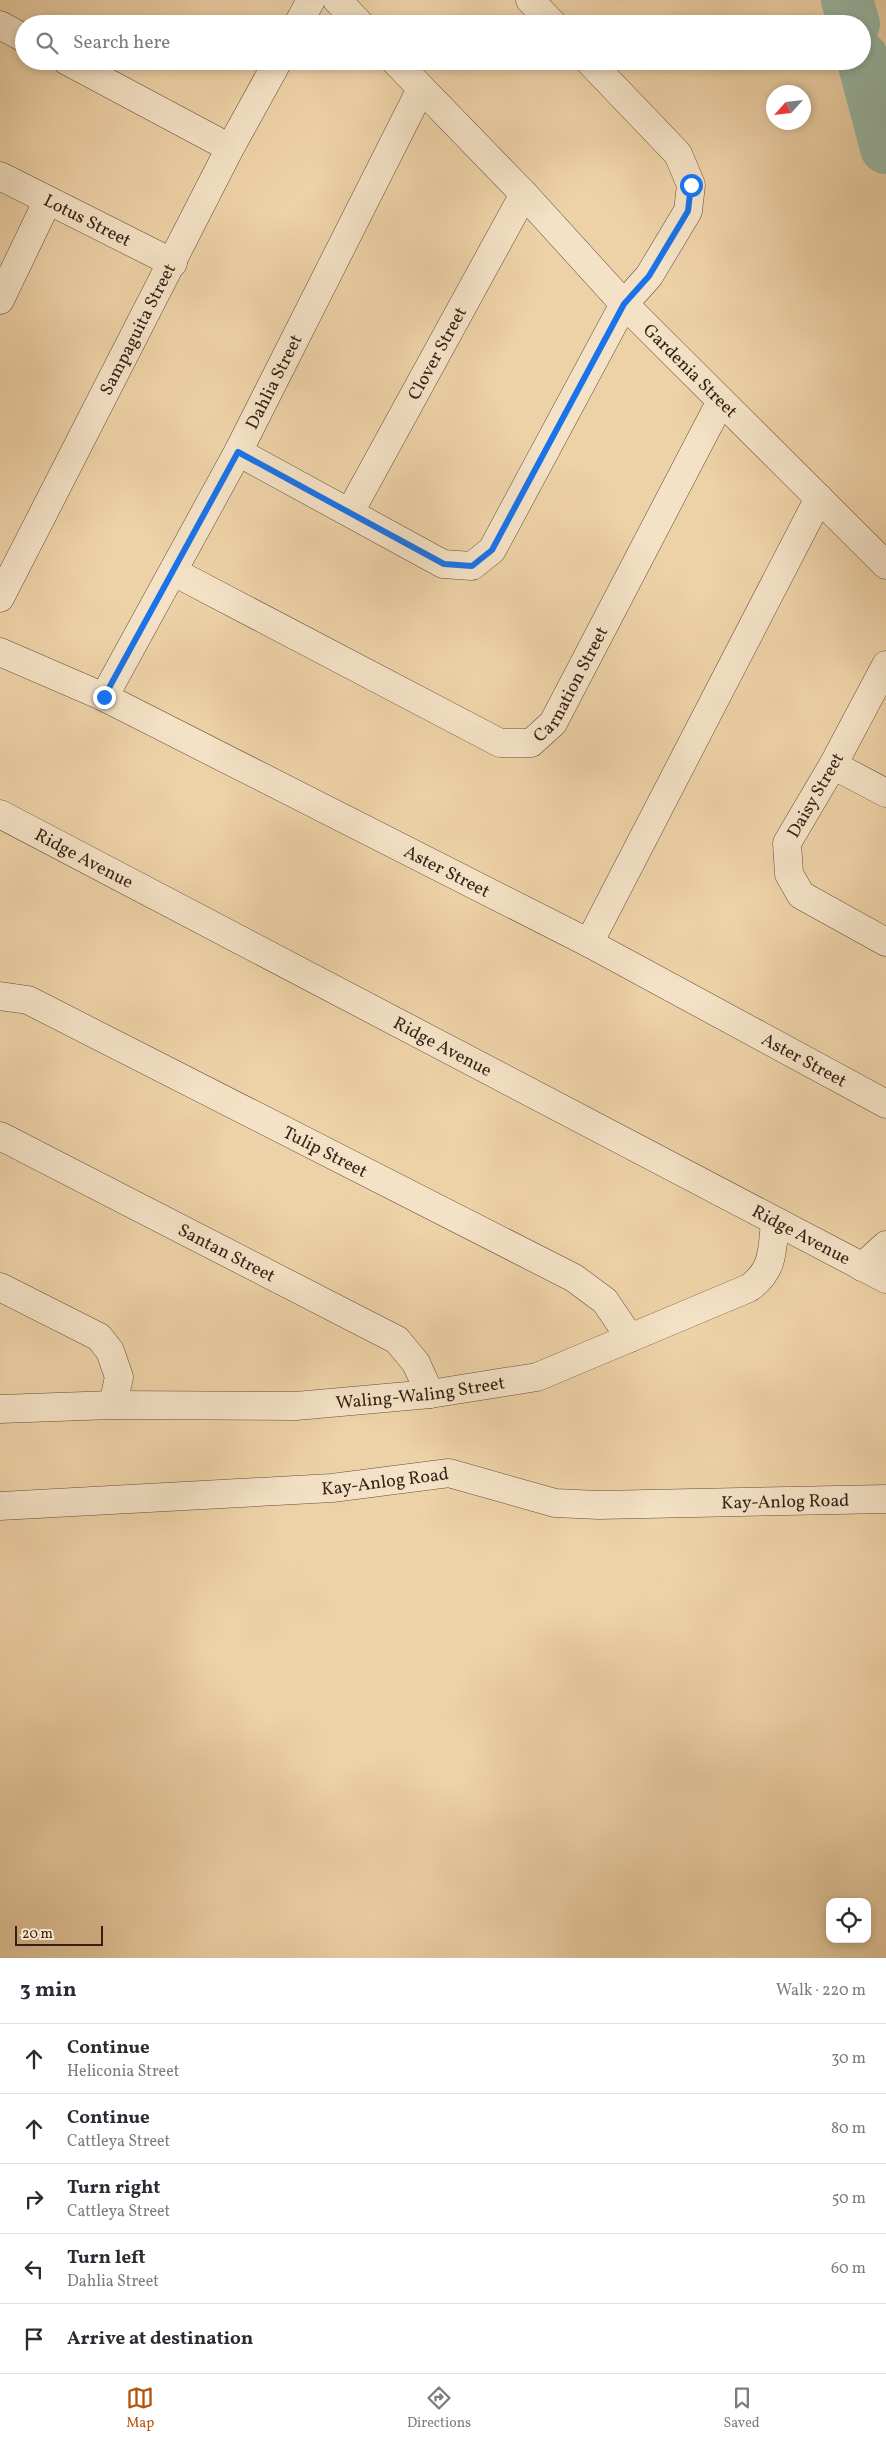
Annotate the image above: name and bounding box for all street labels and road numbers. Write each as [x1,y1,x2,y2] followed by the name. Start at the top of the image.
[39,189,135,254] street label: Lotus Street
[95,259,183,400] street label: Sampaguita Street
[403,303,474,405] street label: Clover Street
[637,319,742,424] street label: Gardenia Street
[240,331,309,434] street label: Dahlia Street
[528,623,615,749] street label: Carnation Street
[782,748,851,843] street label: Daisy Street
[30,823,137,896] street label: Ridge Avenue
[399,840,494,905] street label: Aster Street
[388,1011,496,1084] street label: Ridge Avenue
[757,1028,851,1094] street label: Aster Street
[278,1121,371,1185] street label: Tulip Street
[747,1200,854,1272] street label: Ridge Avenue
[173,1218,279,1289] street label: Santan Street
[335,1371,507,1416] street label: Waling-Waling Street
[321,1462,450,1503] street label: Kay-Anlog Road
[721,1489,850,1516] street label: Kay-Anlog Road

